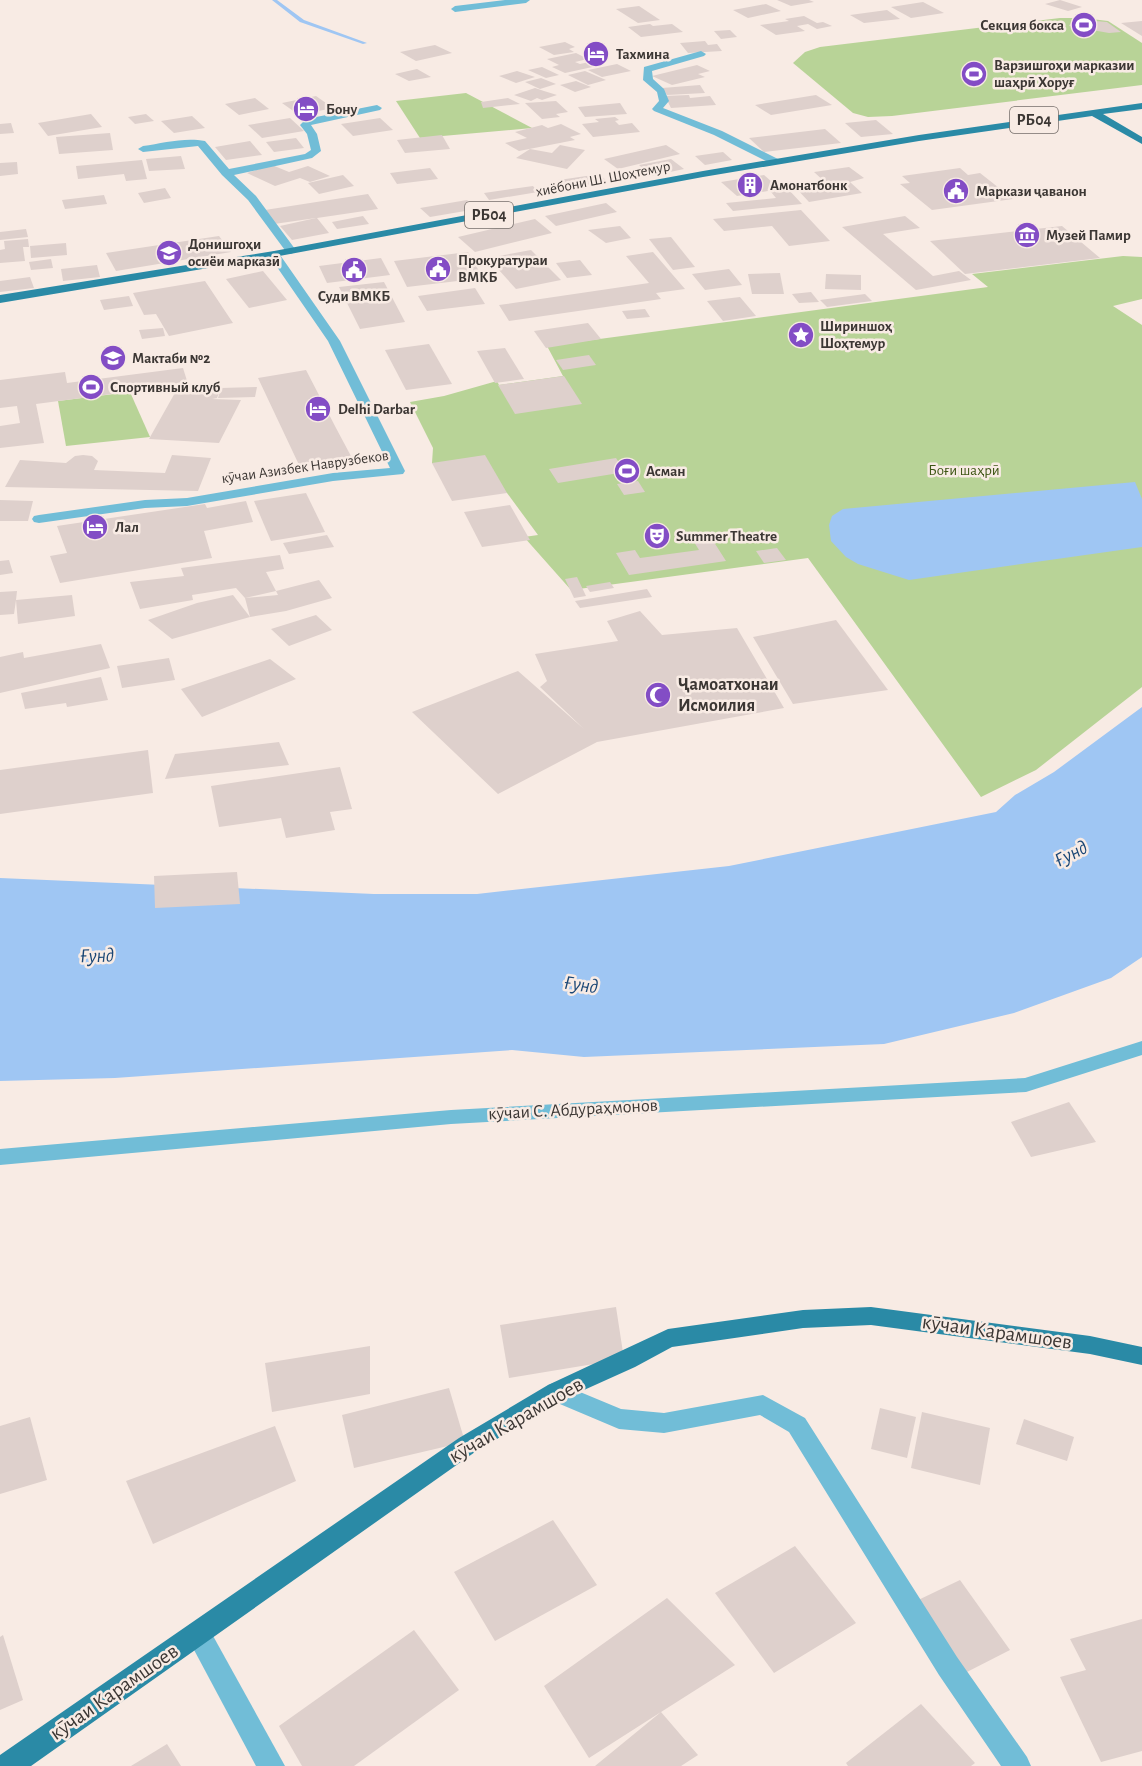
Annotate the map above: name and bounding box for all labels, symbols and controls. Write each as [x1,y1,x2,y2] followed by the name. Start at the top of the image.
[1069,10,1099,40] sports icon: Секция бокса
[980,18,1064,33] place label: Секция бокса
[581,39,611,69] hotel icon: Тахмина
[616,47,670,62] place label: Тахмина
[994,58,1135,90] place label: Варзишгоҳи марказии шаҳрӣ Хоруғ
[959,59,989,89] sports icon: Варзишгоҳи марказии шаҳрӣ Хоруғ
[291,94,321,124] hotel icon: Бону
[326,102,357,117] place label: Бону
[1010,107,1058,133] road number: РБ04
[534,159,672,199] street label: хиёбони Ш. Шоҳтемур
[735,170,765,200] building icon: Амонатбонк
[941,176,971,206] public building icon: Маркази ҷаванон
[770,178,848,193] place label: Амонатбонк
[976,184,1087,199] place label: Маркази ҷаванон
[465,202,513,228] road number: РБ04
[1012,220,1042,250] museum icon: Музей Памир
[1046,228,1131,243] place label: Музей Памир
[188,237,280,269] place label: Донишгоҳи осиёи марказӣ
[154,238,184,268] school or university icon: Донишгоҳи осиёи марказӣ
[458,253,548,285] place label: Прокуратураи ВМКБ
[423,254,453,284] public building icon: Прокуратураи ВМКБ
[339,255,369,285] public building icon: Суди ВМКБ
[318,289,390,304] place label: Суди ВМКБ
[820,319,893,351] place label: Шириншоҳ Шоҳтемур
[786,320,816,350] place icon: Шириншоҳ Шоҳтемур
[98,343,128,373] school or university icon: Мактаби №2
[132,351,210,366] place label: Мактаби №2
[76,372,106,402] sports icon: Спортивный клуб
[110,380,221,395] place label: Спортивный клуб
[303,394,333,424] hotel icon: Delhi Darbar
[338,402,416,417] place label: Delhi Darbar
[220,448,390,486] street label: кӯчаи Азизбек Наврузбеков
[612,456,642,486] sports icon: Асман
[928,463,1000,478] park label: Боғи шаҳрӣ
[646,464,686,479] place label: Асман
[80,512,110,542] hotel icon: Лал
[115,520,139,535] place label: Лал
[642,521,672,551] theatre icon: Summer Theatre
[676,529,777,544] place label: Summer Theatre
[678,676,779,715] place label: Ҷамоатхонаи Исмоилия
[643,680,673,710] mosque icon: Ҷамоатхонаи Исмоилия
[1051,837,1091,871] water label: Ғунд
[80,946,114,966] water label: Ғунд
[563,973,599,997] water label: Ғунд
[488,1096,658,1123] street label: кӯчаи С. Абдураҳмонов
[921,1311,1073,1353] street label: кӯчаи Карамшоев
[445,1373,587,1467] street label: кӯчаи Карамшоев
[46,1640,182,1744] street label: кӯчаи Карамшоев

